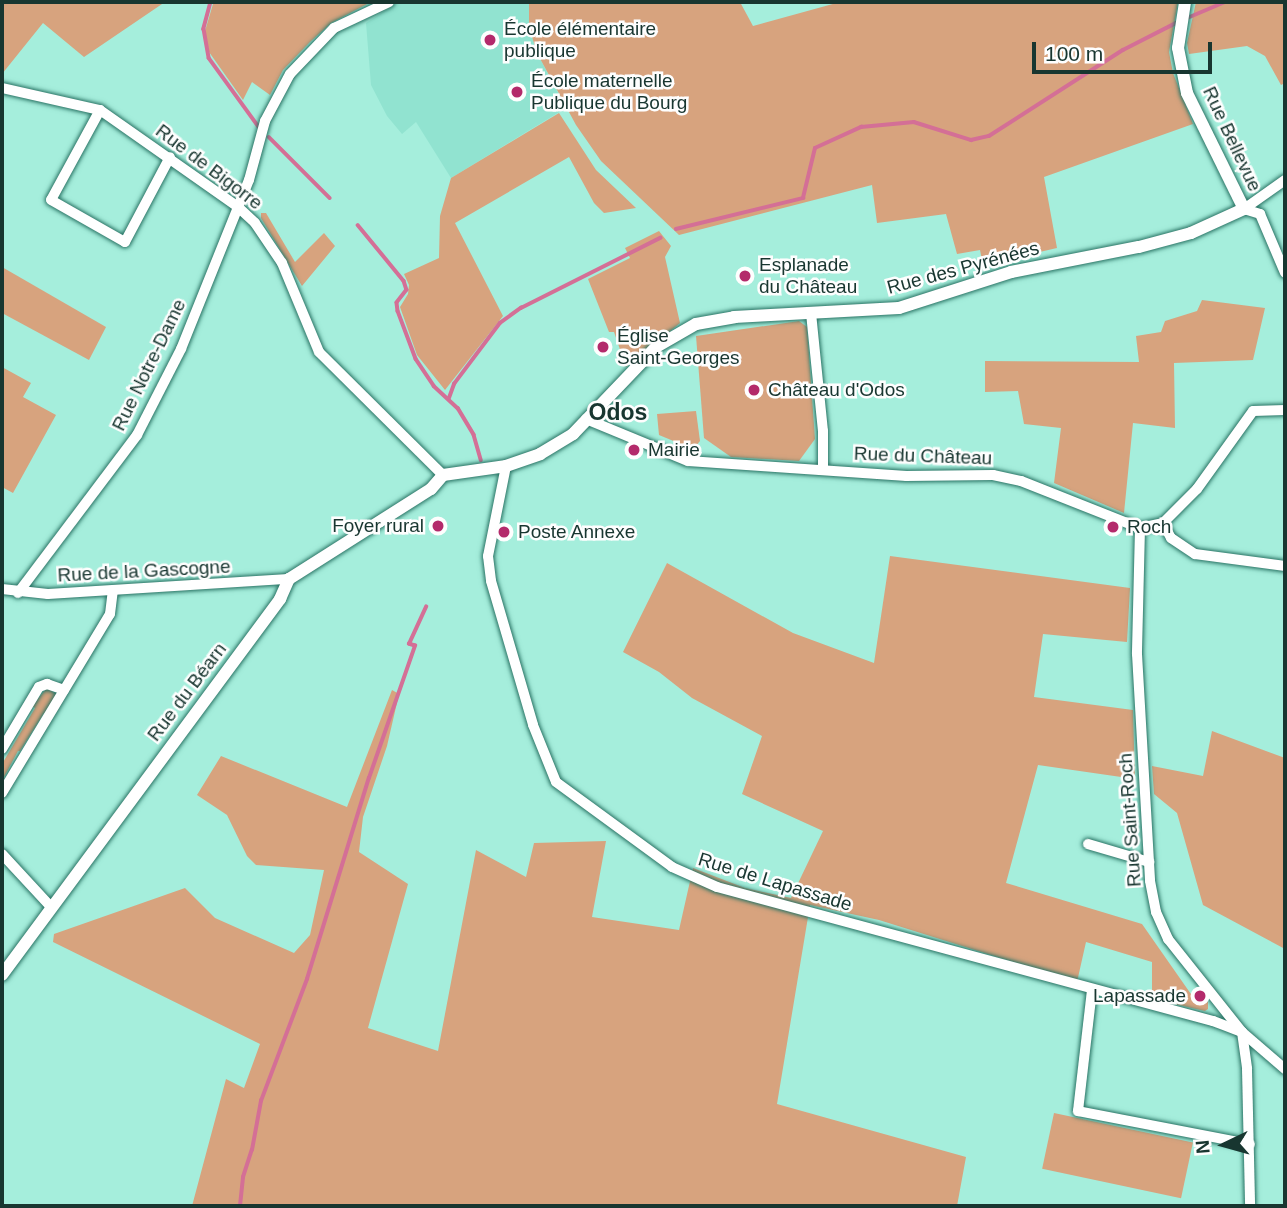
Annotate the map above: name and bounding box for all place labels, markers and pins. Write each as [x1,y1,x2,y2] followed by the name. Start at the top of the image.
[504,18,656,62] place label: École élémentaire publique
[482,32,498,48] marker: École élémentaire publique
[531,70,687,114] place label: École maternelle Publique du Bourg
[509,84,525,100] marker: École maternelle Publique du Bourg
[759,254,857,298] place label: Esplanade du Château
[737,268,753,284] marker: Esplanade du Château
[617,325,740,369] place label: Église Saint-Georges
[595,339,611,355] marker: Église Saint-Georges
[768,379,905,401] place label: Château d'Odos
[746,382,762,398] marker: Château d'Odos
[648,439,700,461] place label: Mairie
[626,442,642,458] marker: Mairie
[332,515,424,537] place label: Foyer rural
[1127,516,1171,538] place label: Roch
[430,518,446,534] marker: Foyer rural
[1105,519,1121,535] marker: Roch
[518,521,636,543] place label: Poste Annexe
[496,524,512,540] marker: Poste Annexe
[1093,985,1186,1007] place label: Lapassade
[1192,988,1208,1004] marker: Lapassade

